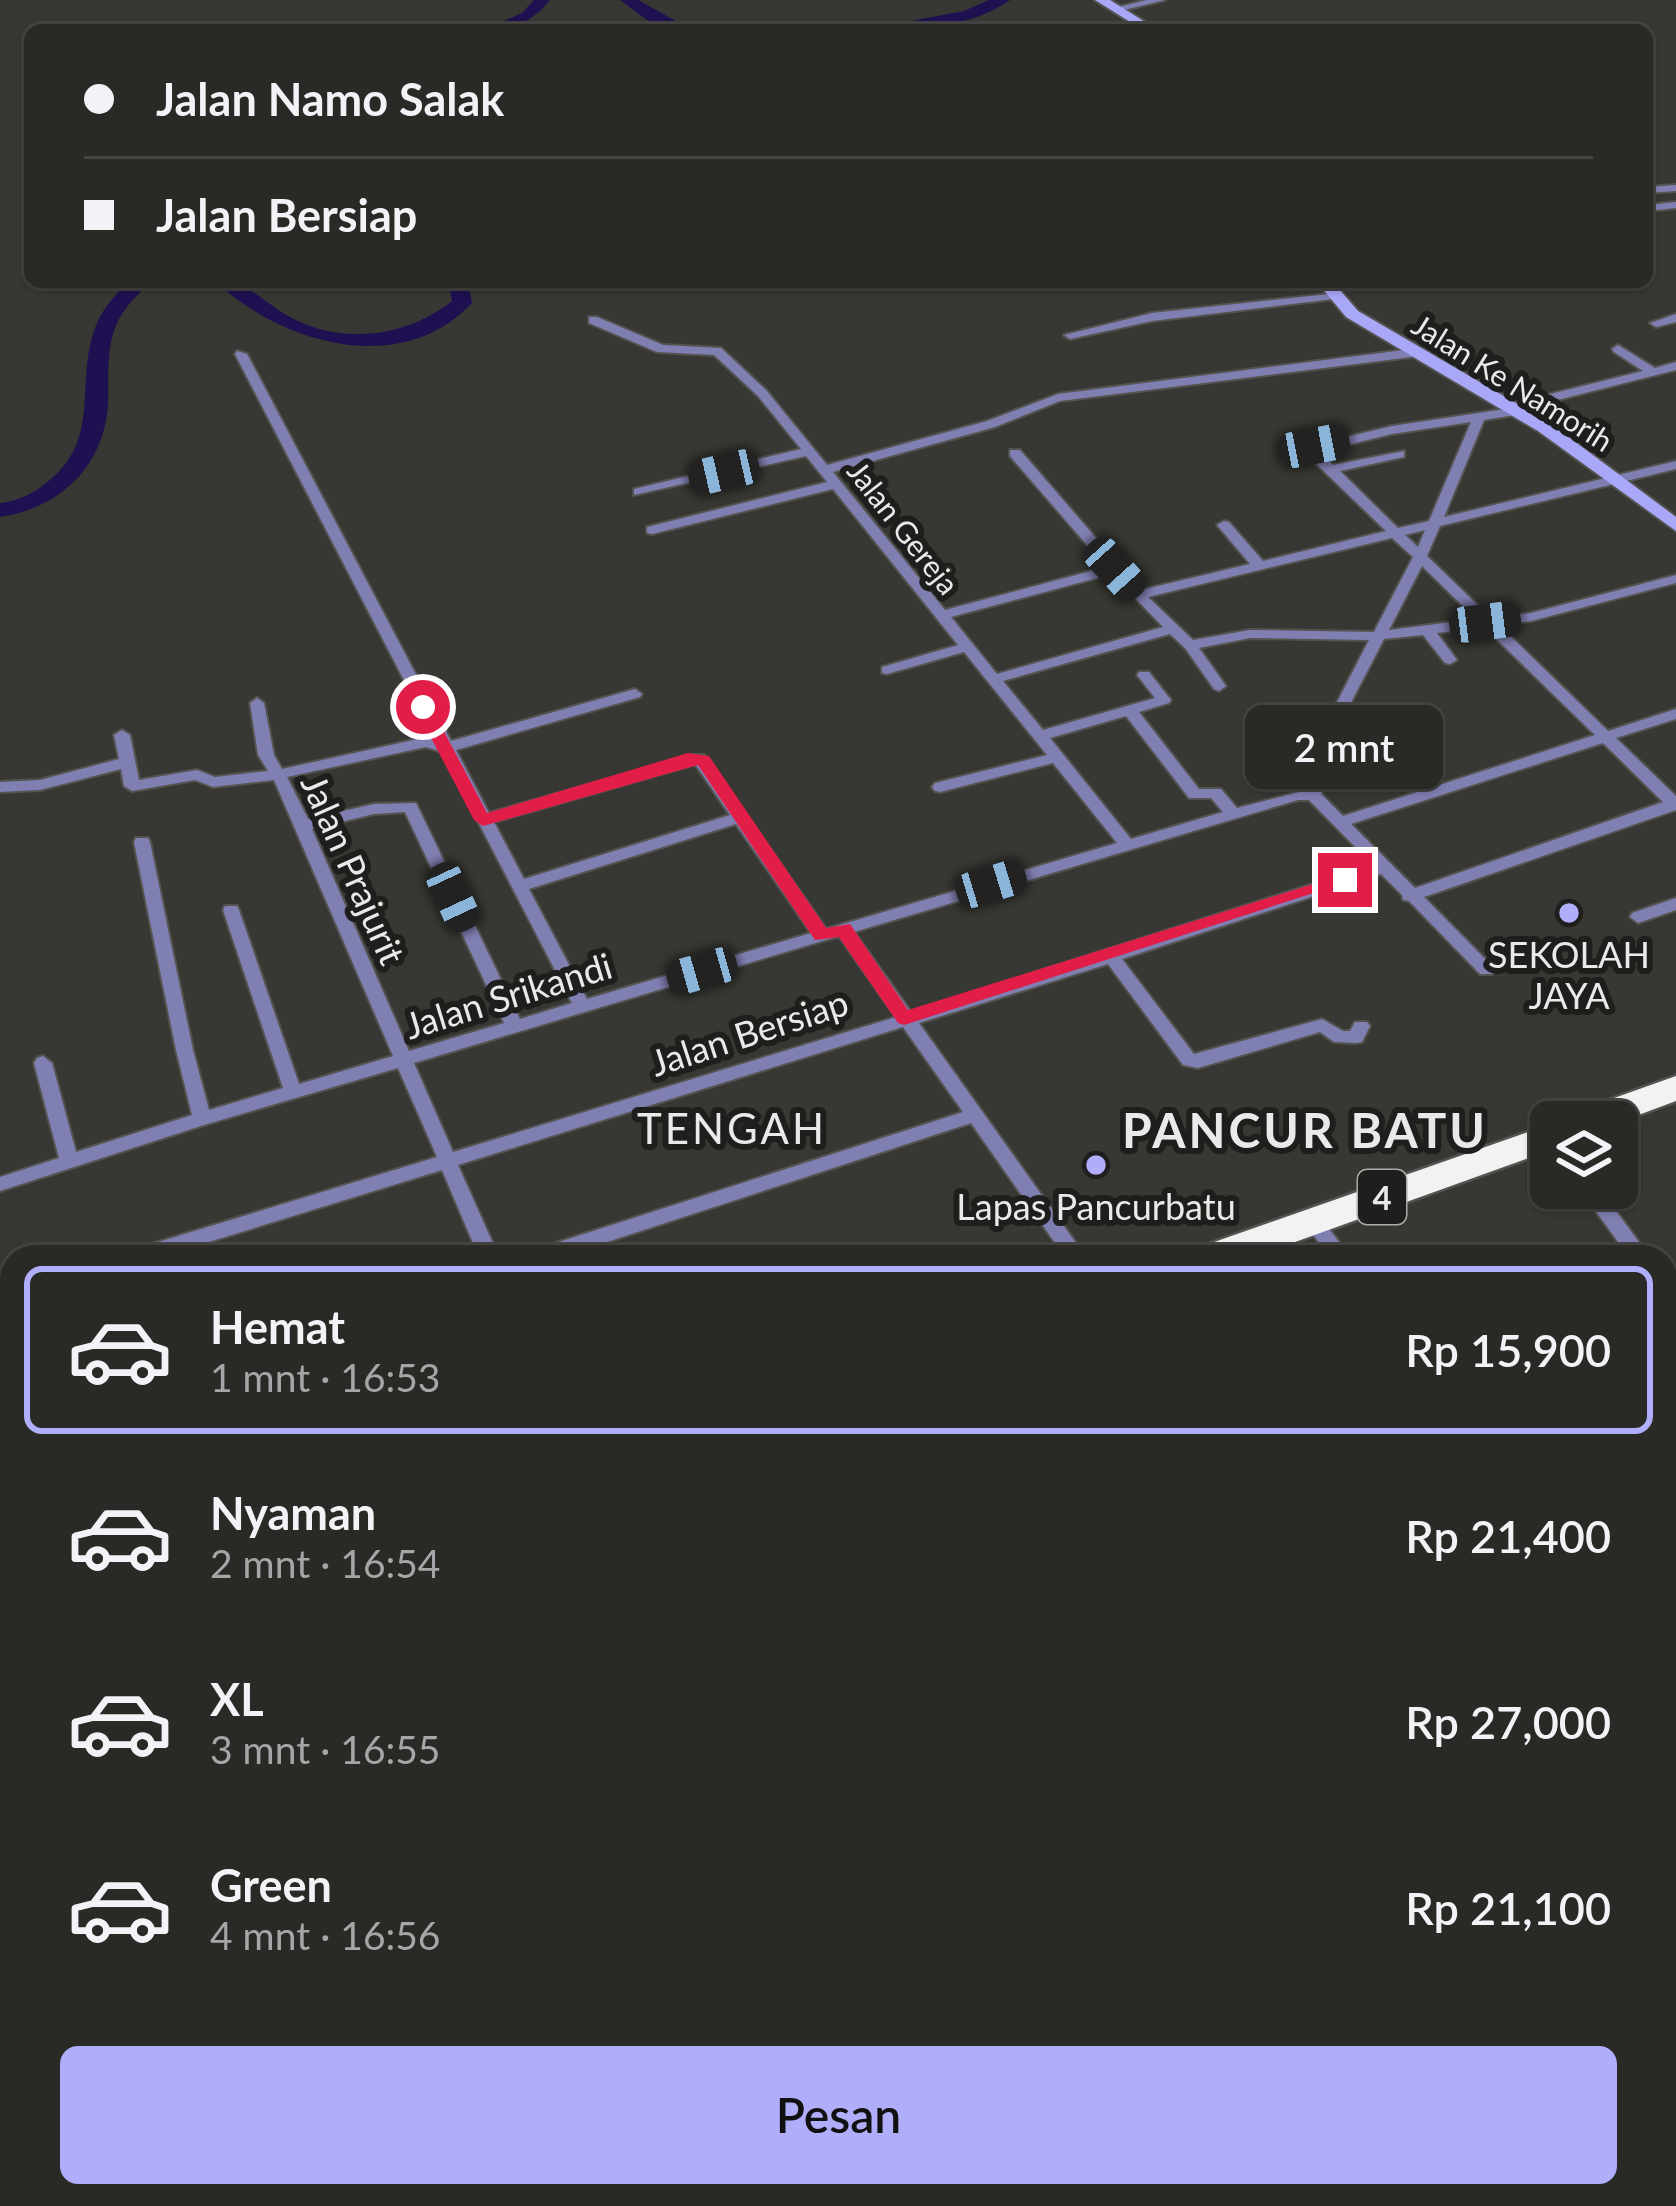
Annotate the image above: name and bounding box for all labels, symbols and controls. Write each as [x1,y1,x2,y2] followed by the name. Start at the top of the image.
[156,72,504,126] text: Jalan Namo Salak
[156,188,417,242] text: Jalan Bersiap
[1406,306,1620,458] street label: Jalan Ke Namorih
[1275,421,1353,471] car
[685,446,763,498] car
[841,453,967,601] street label: Jalan Gereja
[1078,530,1152,608] car
[1447,600,1523,644] car
[396,680,450,734] route start
[1246,706,1444,790] callout: 2 mnt
[1294,724,1394,770] text: 2 mnt
[293,767,416,971] street label: Jalan Prajurit
[1318,853,1372,907] route end
[951,856,1031,912] car
[421,857,485,937] car
[1556,900,1582,926] marker: SEKOLAH JAYA
[1488,932,1650,1017] place label: SEKOLAH JAYA
[399,943,617,1047] street label: Jalan Srikandi
[662,944,742,998] car
[645,979,853,1085] street label: Jalan Bersiap
[1122,1101,1488,1158] district label: PANCUR BATU
[1530,1101,1638,1209] map controls
[1530,1101,1638,1209] button: layers
[637,1103,827,1153] district label: TENGAH
[1083,1152,1109,1178] marker: Lapas Pancurbatu
[1358,1170,1406,1224] road number: 4
[956,1184,1236,1228] place label: Lapas Pancurbatu
[66,1296,174,1404] icon: car
[210,1300,345,1354] text: Hemat
[1405,1323,1611,1377] text: Rp 15,900
[210,1354,441,1400] text: 1 mnt · 16:53
[66,1482,174,1590] icon: car
[210,1486,376,1540] text: Nyaman
[1405,1509,1611,1563] text: Rp 21,400
[210,1540,441,1586] text: 2 mnt · 16:54
[66,1668,174,1776] icon: car
[210,1672,264,1726] text: XL
[1405,1695,1611,1749] text: Rp 27,000
[210,1726,441,1772] text: 3 mnt · 16:55
[66,1854,174,1962] icon: car
[210,1858,332,1912] text: Green
[1405,1881,1611,1935] text: Rp 21,100
[210,1912,441,1958] text: 4 mnt · 16:56
[60,2046,1617,2184] button: Pesan

